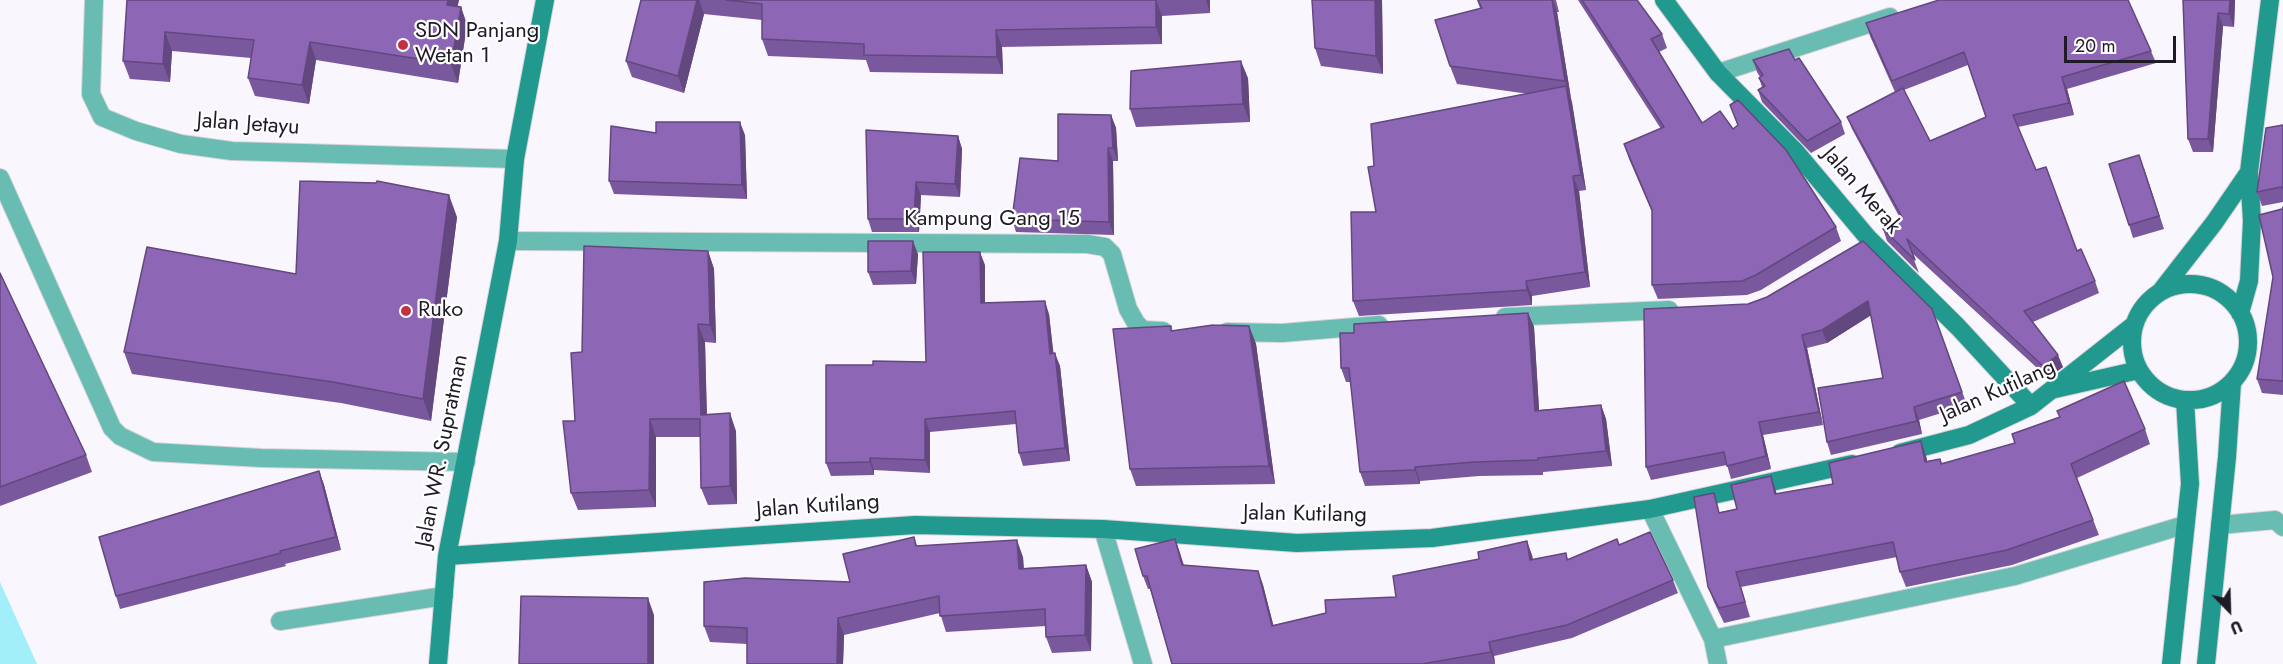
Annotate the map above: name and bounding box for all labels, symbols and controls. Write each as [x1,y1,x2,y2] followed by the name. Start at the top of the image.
[415,19,539,70] place label: SDN Panjang Wetan 1
[2067,24,2180,62] scale bar
[2075,33,2115,59] text: 20 m
[396,38,410,52] marker: SDN Panjang Wetan 1
[196,108,300,142] street label: Jalan Jetayu
[1816,142,1906,240] street label: Jalan Merak
[904,207,1080,233] street label: Kampung Gang 15
[418,298,463,324] place label: Ruko
[399,304,413,318] marker: Ruko
[411,352,475,550] street label: Jalan WR. Supratman
[1936,355,2060,429] street label: Jalan Kutilang
[755,490,881,524] street label: Jalan Kutilang
[1243,501,1367,529] street label: Jalan Kutilang
[2199,580,2259,640] north arrow
[2227,614,2246,640] text: U

